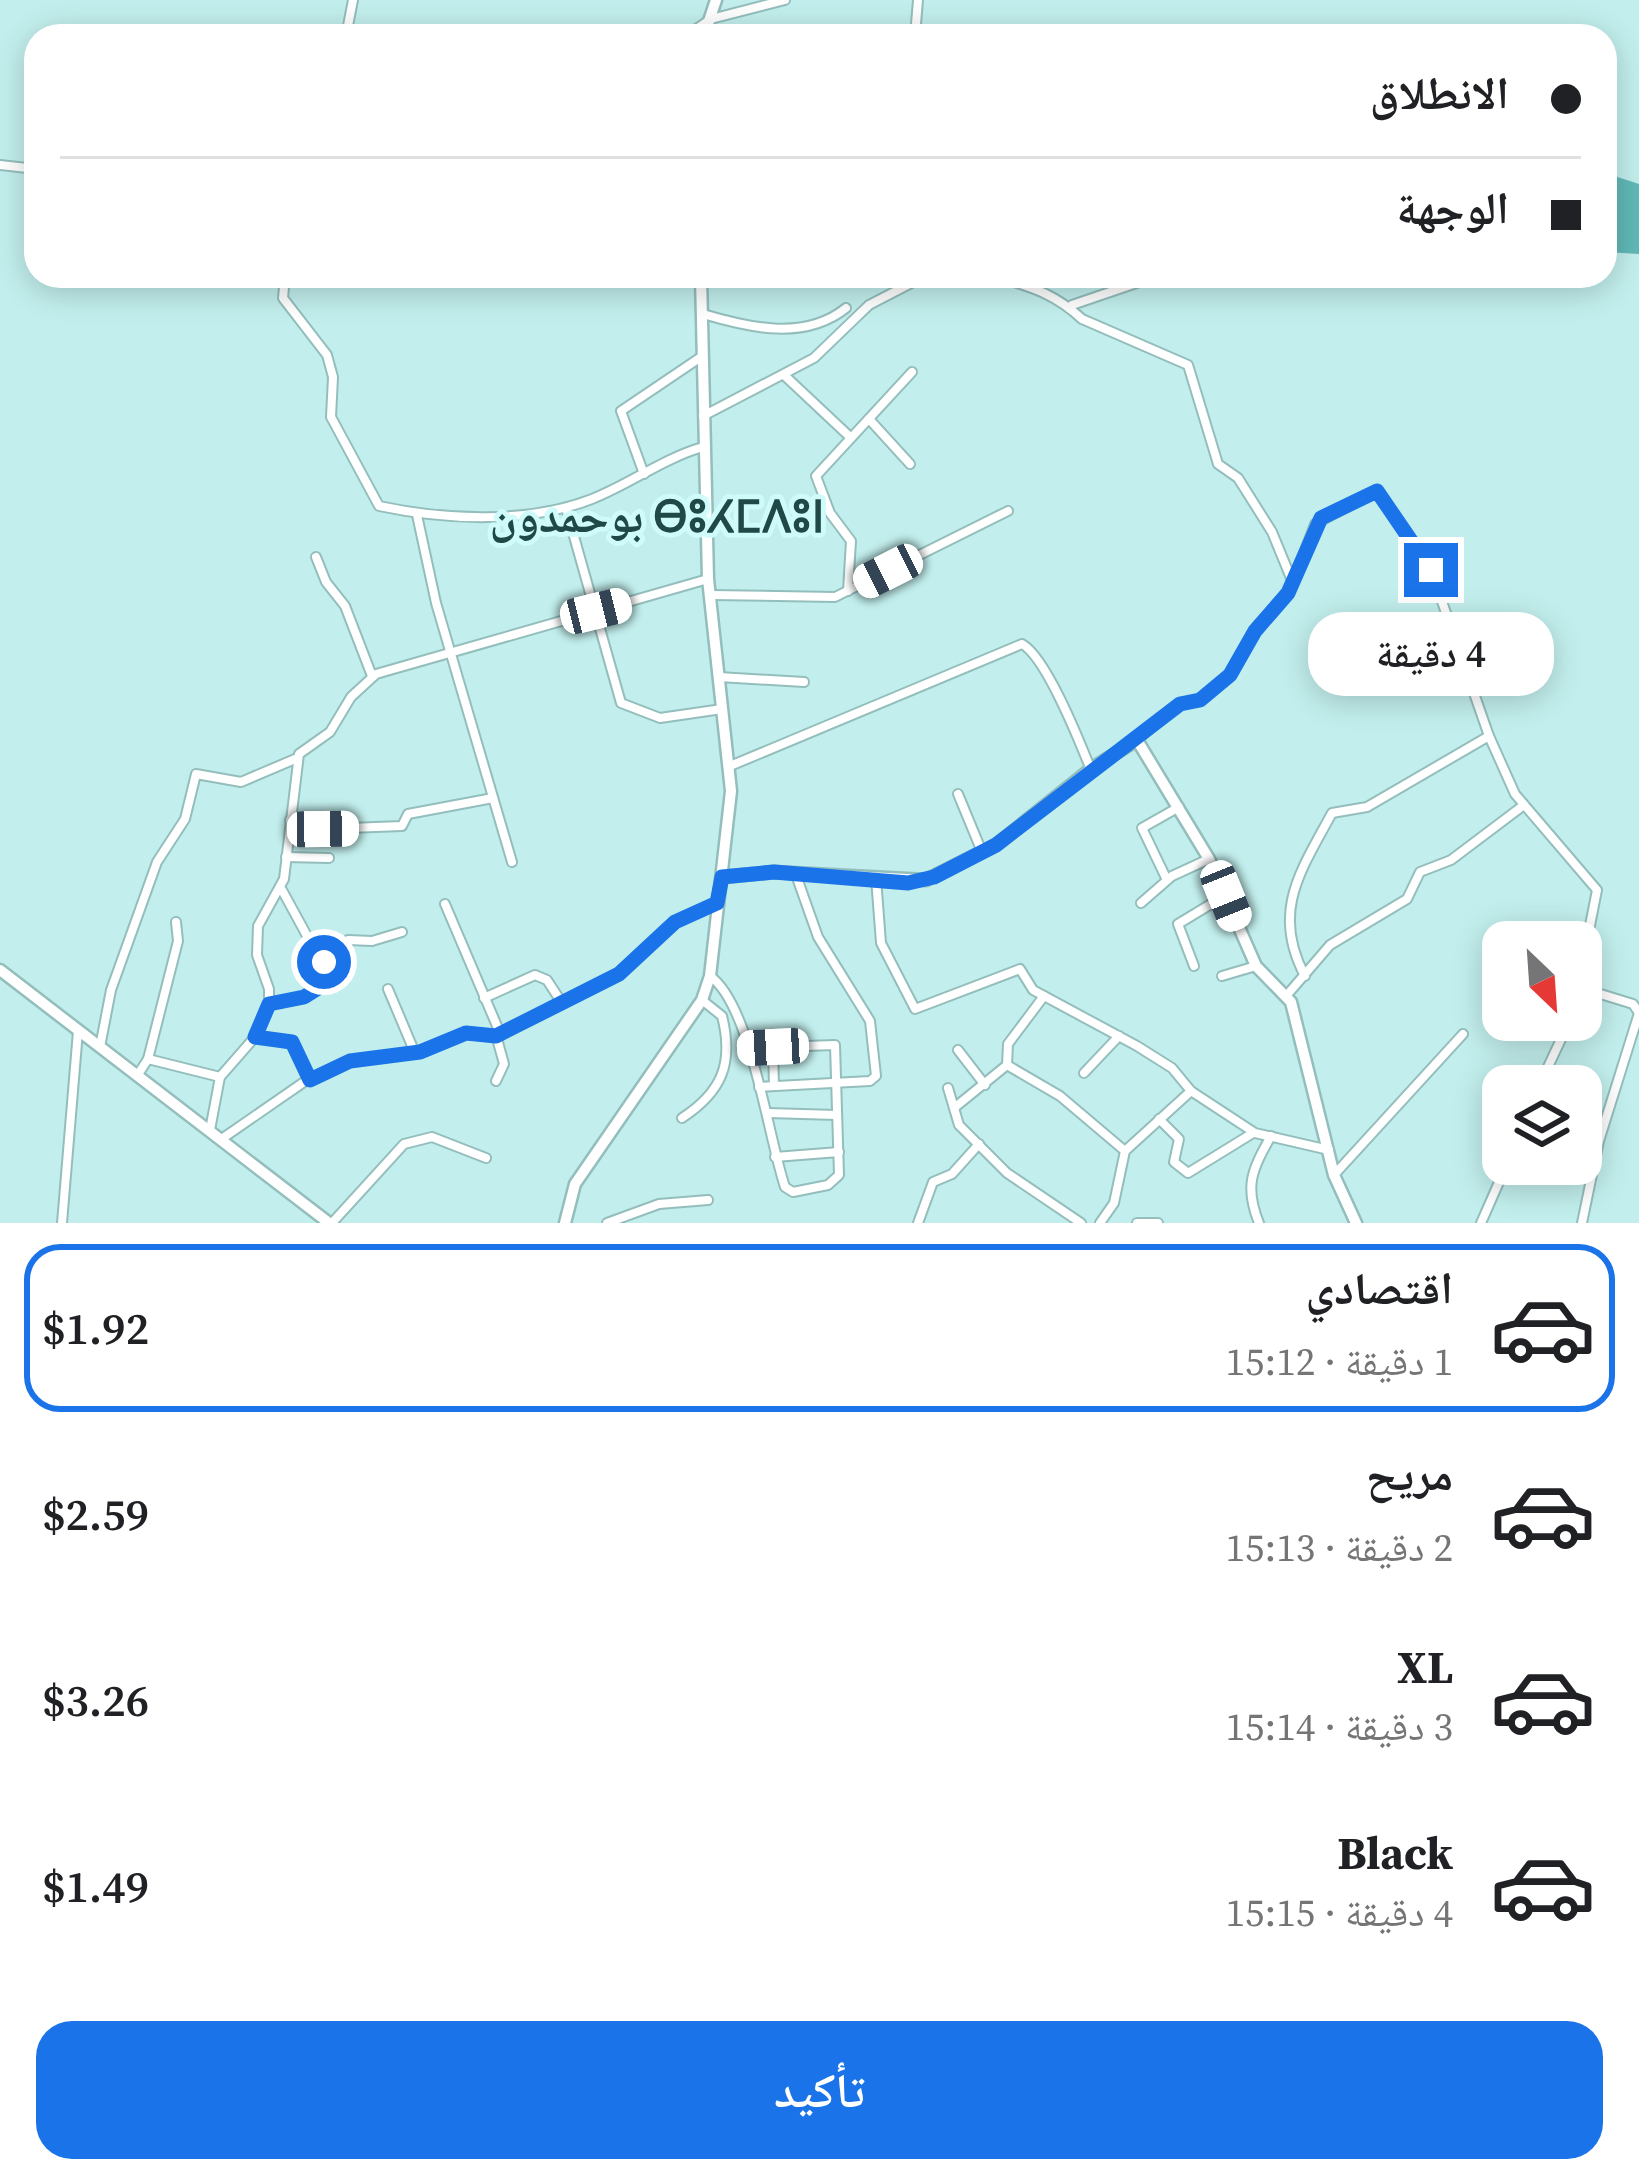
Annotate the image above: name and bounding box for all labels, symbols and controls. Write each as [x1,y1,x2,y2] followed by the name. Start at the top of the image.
[1370,62,1509,124] text: الانطلاق
[1396,177,1509,239] text: الوجهة
[490,485,824,547] district label: بوحمدون ⴱⵓⵃⵎⴷⵓⵏ
[848,539,928,603] car
[1404,543,1458,597] route end
[557,585,635,637] car
[1308,612,1554,696] callout: 4 دقيقة
[1376,627,1486,680] text: 4 دقيقة
[287,810,359,848] car
[1196,856,1256,936] car
[1482,921,1602,1041] north arrow
[1482,921,1602,1185] map controls
[297,935,351,989] route start
[736,1027,810,1067] car
[1482,1065,1602,1185] button: layers
[1306,1257,1453,1319] text: اقتصادي
[1489,1274,1597,1382] icon: car
[42,1297,149,1359] text: $1.92
[1226,1335,1453,1388] text: 1 دقيقة · 15:12
[1366,1443,1453,1505] text: مريح
[1489,1460,1597,1568] icon: car
[42,1483,149,1545] text: $2.59
[1226,1521,1453,1574] text: 2 دقيقة · 15:13
[1397,1636,1453,1698] text: XL
[1489,1646,1597,1754] icon: car
[42,1669,149,1731] text: $3.26
[1226,1700,1453,1753] text: 3 دقيقة · 15:14
[1337,1822,1453,1884] text: Black
[1489,1832,1597,1940] icon: car
[42,1855,149,1917] text: $1.49
[1226,1886,1453,1939] text: 4 دقيقة · 15:15
[36,2021,1603,2159] button: تأكيد

